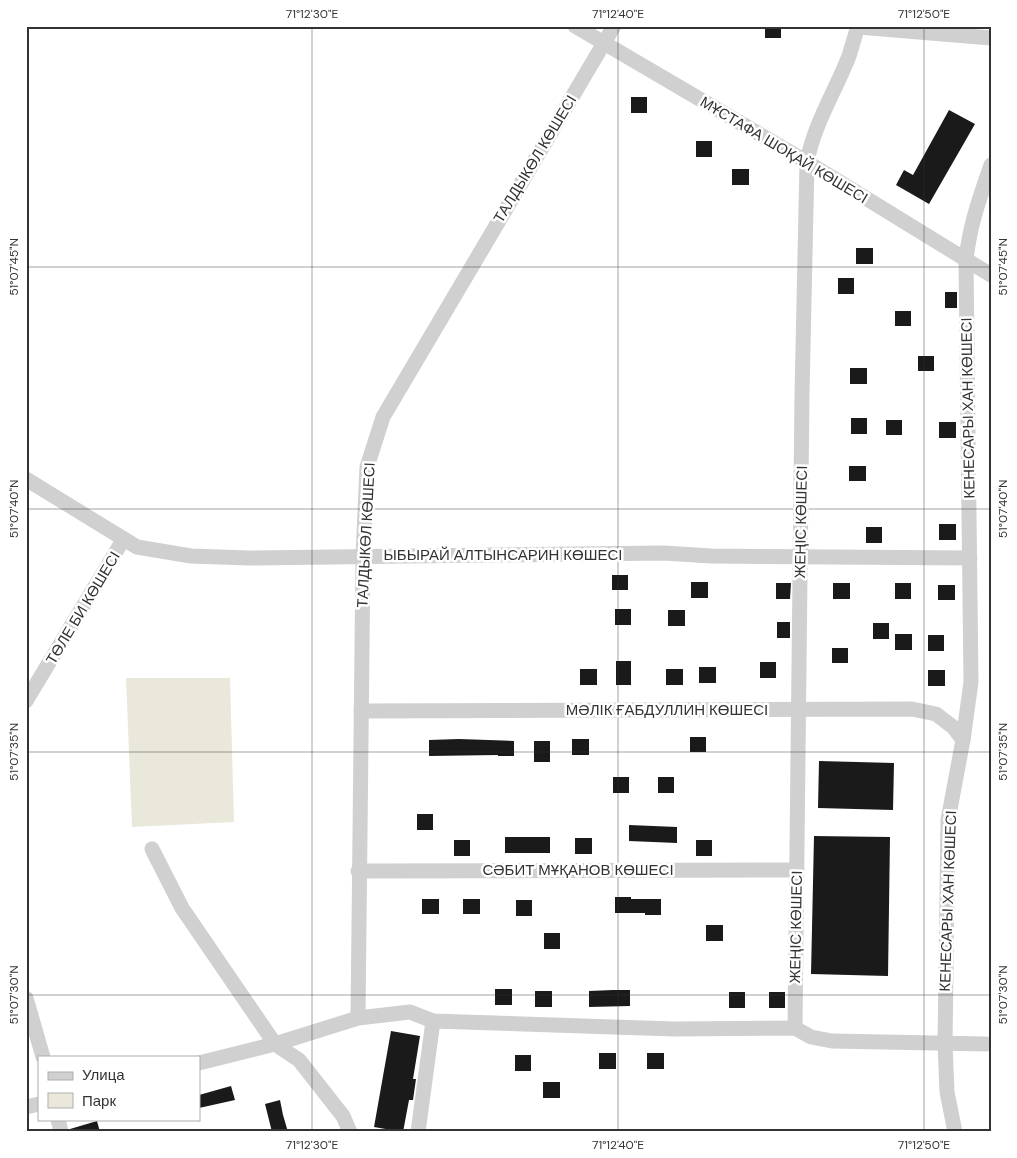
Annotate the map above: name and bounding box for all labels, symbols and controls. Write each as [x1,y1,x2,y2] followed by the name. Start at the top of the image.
[286,6,338,22] text: 71°12'30"E
[592,6,644,22] text: 71°12'40"E
[898,6,950,22] text: 71°12'50"E
[489,91,581,227] street label: ТАЛДЫКӨЛ КӨШЕСІ
[696,92,872,208] street label: МҰСТАФА ШОҚАЙ КӨШЕСІ
[6,238,22,296] text: 51°07'45"N
[995,238,1011,296] text: 51°07'45"N
[956,317,980,499] street label: КЕНЕСАРЫ ХАН КӨШЕСІ
[352,462,380,608] street label: ТАЛДЫКӨЛ КӨШЕСІ
[790,465,812,579] street label: ЖЕҢІС КӨШЕСІ
[6,480,22,538] text: 51°07'40"N
[995,480,1011,538] text: 51°07'40"N
[384,545,622,565] street label: ЫБЫРАЙ АЛТЫНСАРИН КӨШЕСІ
[41,548,125,668] street label: ТӨЛЕ БИ КӨШЕСІ
[566,700,768,720] street label: МӘЛІК ҒАБДУЛЛИН КӨШЕСІ
[6,723,22,781] text: 51°07'35"N
[995,723,1011,781] text: 51°07'35"N
[935,810,961,992] street label: КЕНЕСАРЫ ХАН КӨШЕСІ
[482,860,674,880] street label: СӘБИТ МҰҚАНОВ КӨШЕСІ
[785,870,807,984] street label: ЖЕҢІС КӨШЕСІ
[6,966,22,1024] text: 51°07'30"N
[995,966,1011,1024] text: 51°07'30"N
[38,1056,200,1120] legend
[82,1065,125,1085] text: Улица
[82,1091,116,1111] text: Парк
[286,1137,338,1153] text: 71°12'30"E
[592,1137,644,1153] text: 71°12'40"E
[898,1137,950,1153] text: 71°12'50"E

